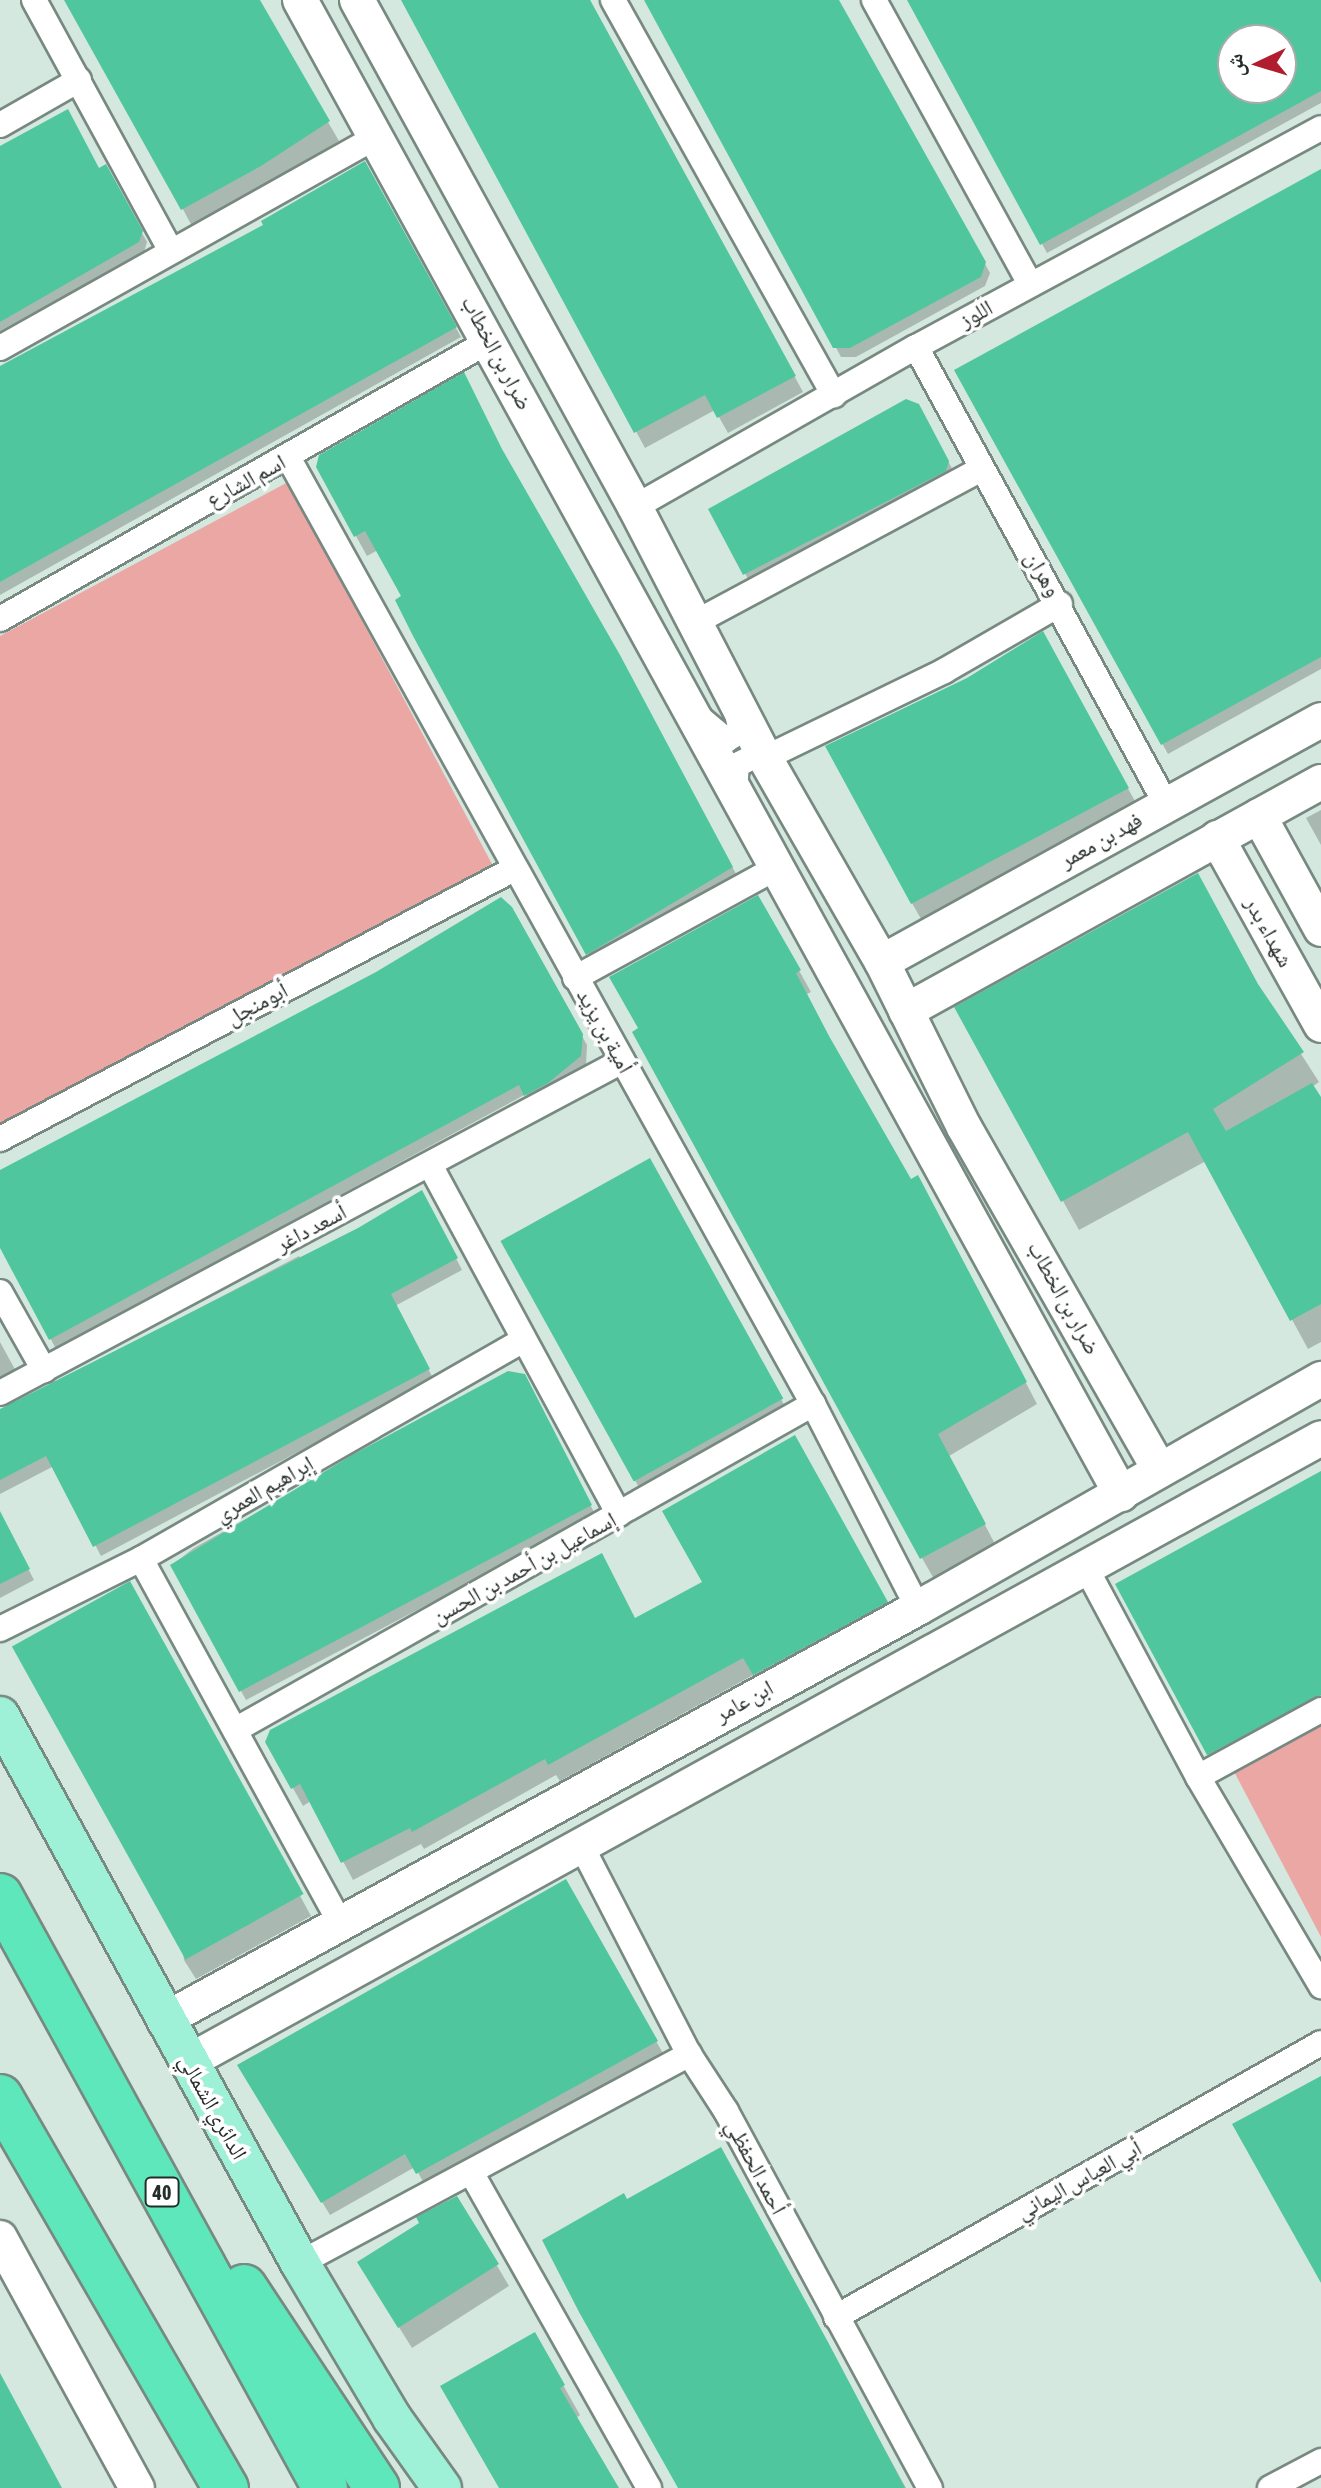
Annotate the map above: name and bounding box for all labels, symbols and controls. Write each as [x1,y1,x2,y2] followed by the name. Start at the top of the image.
[1217,24,1297,104] north arrow
[1221,53,1249,78] text: ش
[456,291,538,415] street label: ضرار بن الخطاب
[955,294,997,334] street label: اللوز
[202,449,290,513] street label: اسم الشارع
[1019,546,1067,602] street label: وهران
[1055,807,1147,873] street label: فهد بن معمر
[1239,892,1299,972] street label: شهداء بدر
[222,977,292,1031] street label: أبومنجل
[571,984,639,1078] street label: أمية بن يزيد
[271,1198,351,1258] street label: أسعد داغر
[1022,1237,1106,1359] street label: ضرار بن الخطاب
[210,1450,318,1528] street label: إبراهيم العمري
[427,1506,621,1630] street label: إسماعيل بن أحمد بن الحسن
[710,1674,778,1728] street label: ابن عامر
[173,2050,253,2164] street label: الدائري الشمالي
[720,2115,792,2219] street label: أحمد الحفظي
[1012,2135,1146,2225] street label: أبي العباس اليماني
[144,2176,180,2208] road number: 40

